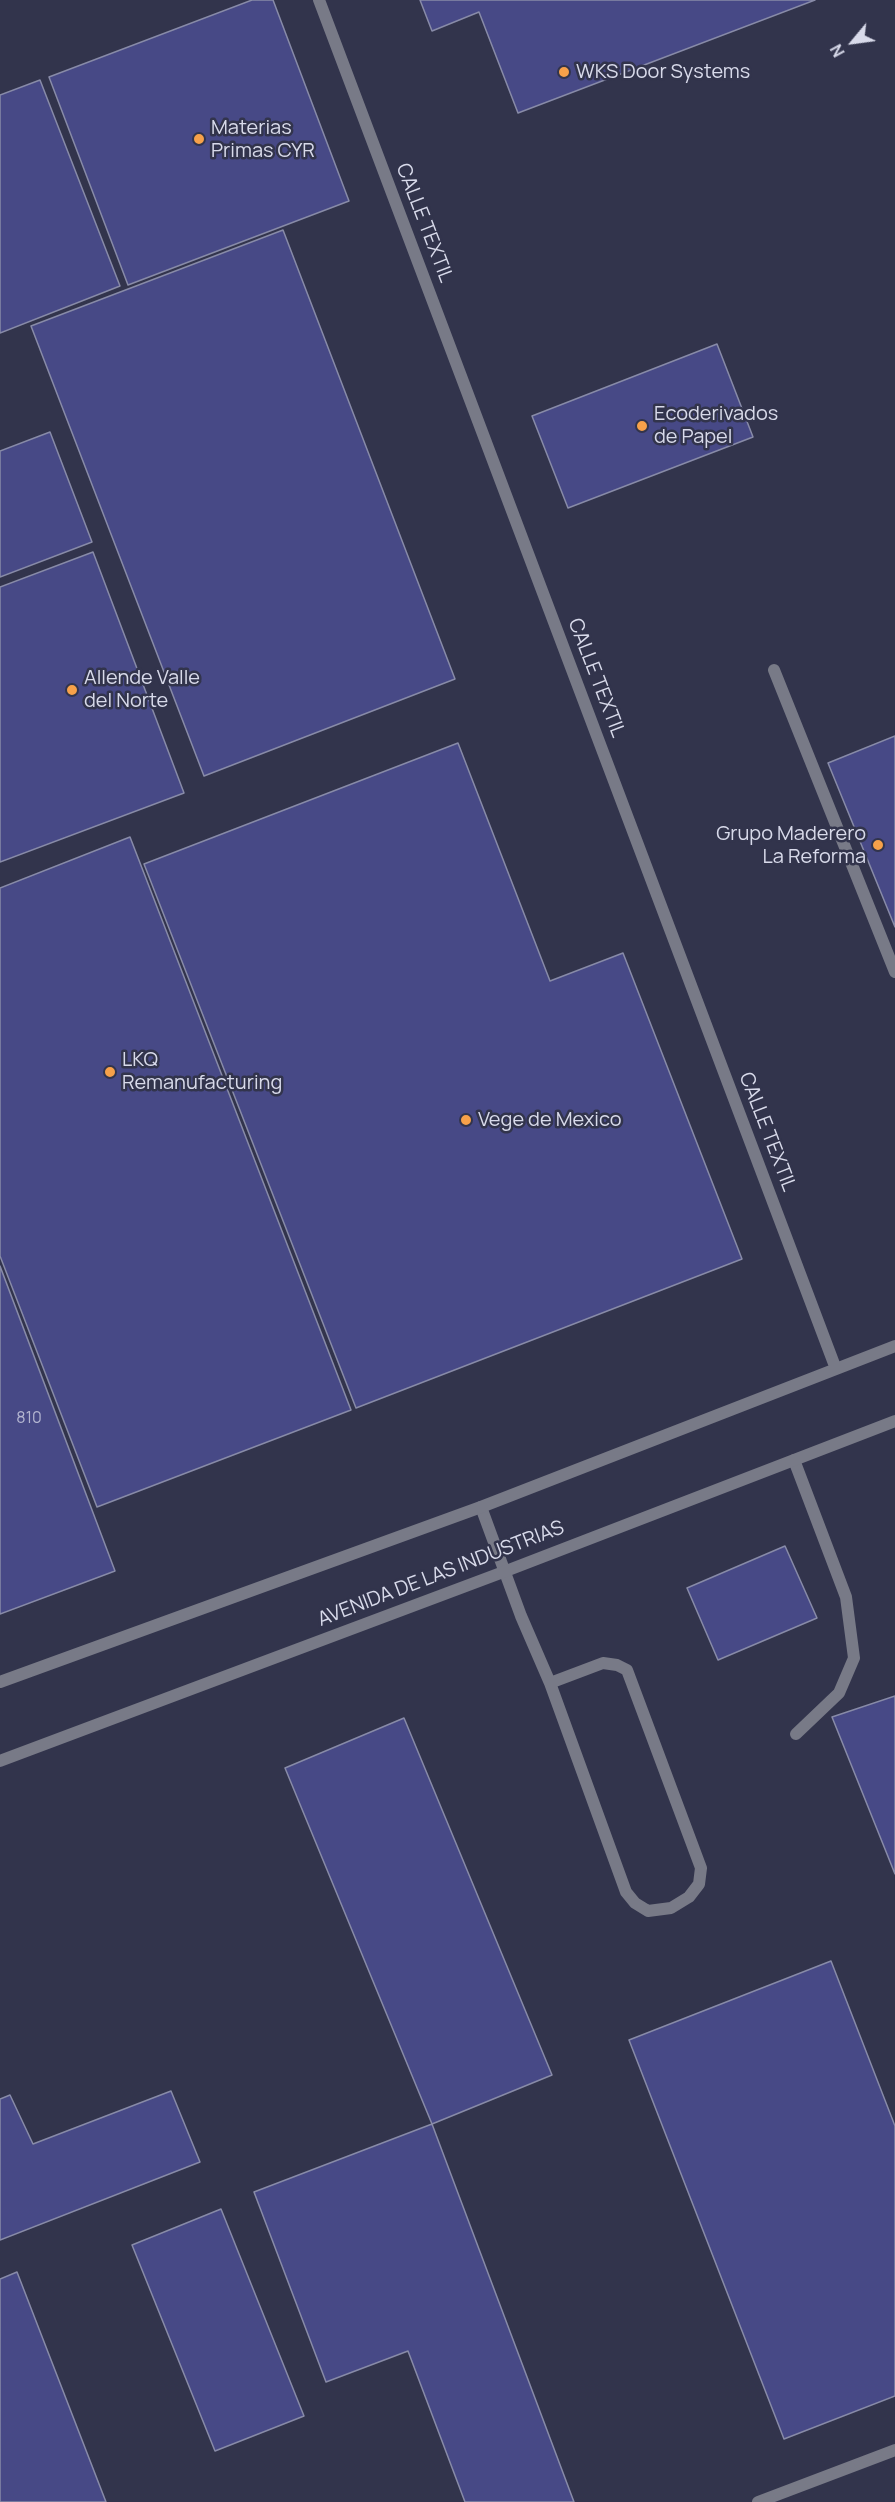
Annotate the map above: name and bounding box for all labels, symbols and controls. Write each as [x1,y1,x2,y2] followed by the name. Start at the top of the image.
[823,12,883,72] north arrow
[825,40,850,61] text: N
[576,60,750,84] place label: WKS Door Systems
[557,65,571,79] marker: WKS Door Systems
[211,116,315,163] place label: Materias Primas CYR
[192,132,206,146] marker: Materias Primas CYR
[390,160,458,286] street label: CALLE TEXTIL
[654,402,778,449] place label: Ecoderivados de Papel
[635,419,649,433] marker: Ecoderivados de Papel
[562,615,630,741] street label: CALLE TEXTIL
[84,666,200,713] place label: Allende Valle del Norte
[65,683,79,697] marker: Allende Valle del Norte
[716,822,866,869] place label: Grupo Maderero La Reforma
[871,838,885,852] marker: Grupo Maderero La Reforma
[122,1048,282,1095] place label: LKQ Remanufacturing
[103,1065,117,1079] marker: LKQ Remanufacturing
[733,1069,801,1195] street label: CALLE TEXTIL
[478,1108,622,1132] place label: Vege de Mexico
[459,1113,473,1127] marker: Vege de Mexico
[16,1409,42,1429] house number: 810
[314,1516,568,1632] street label: AVENIDA DE LAS INDUSTRIAS

